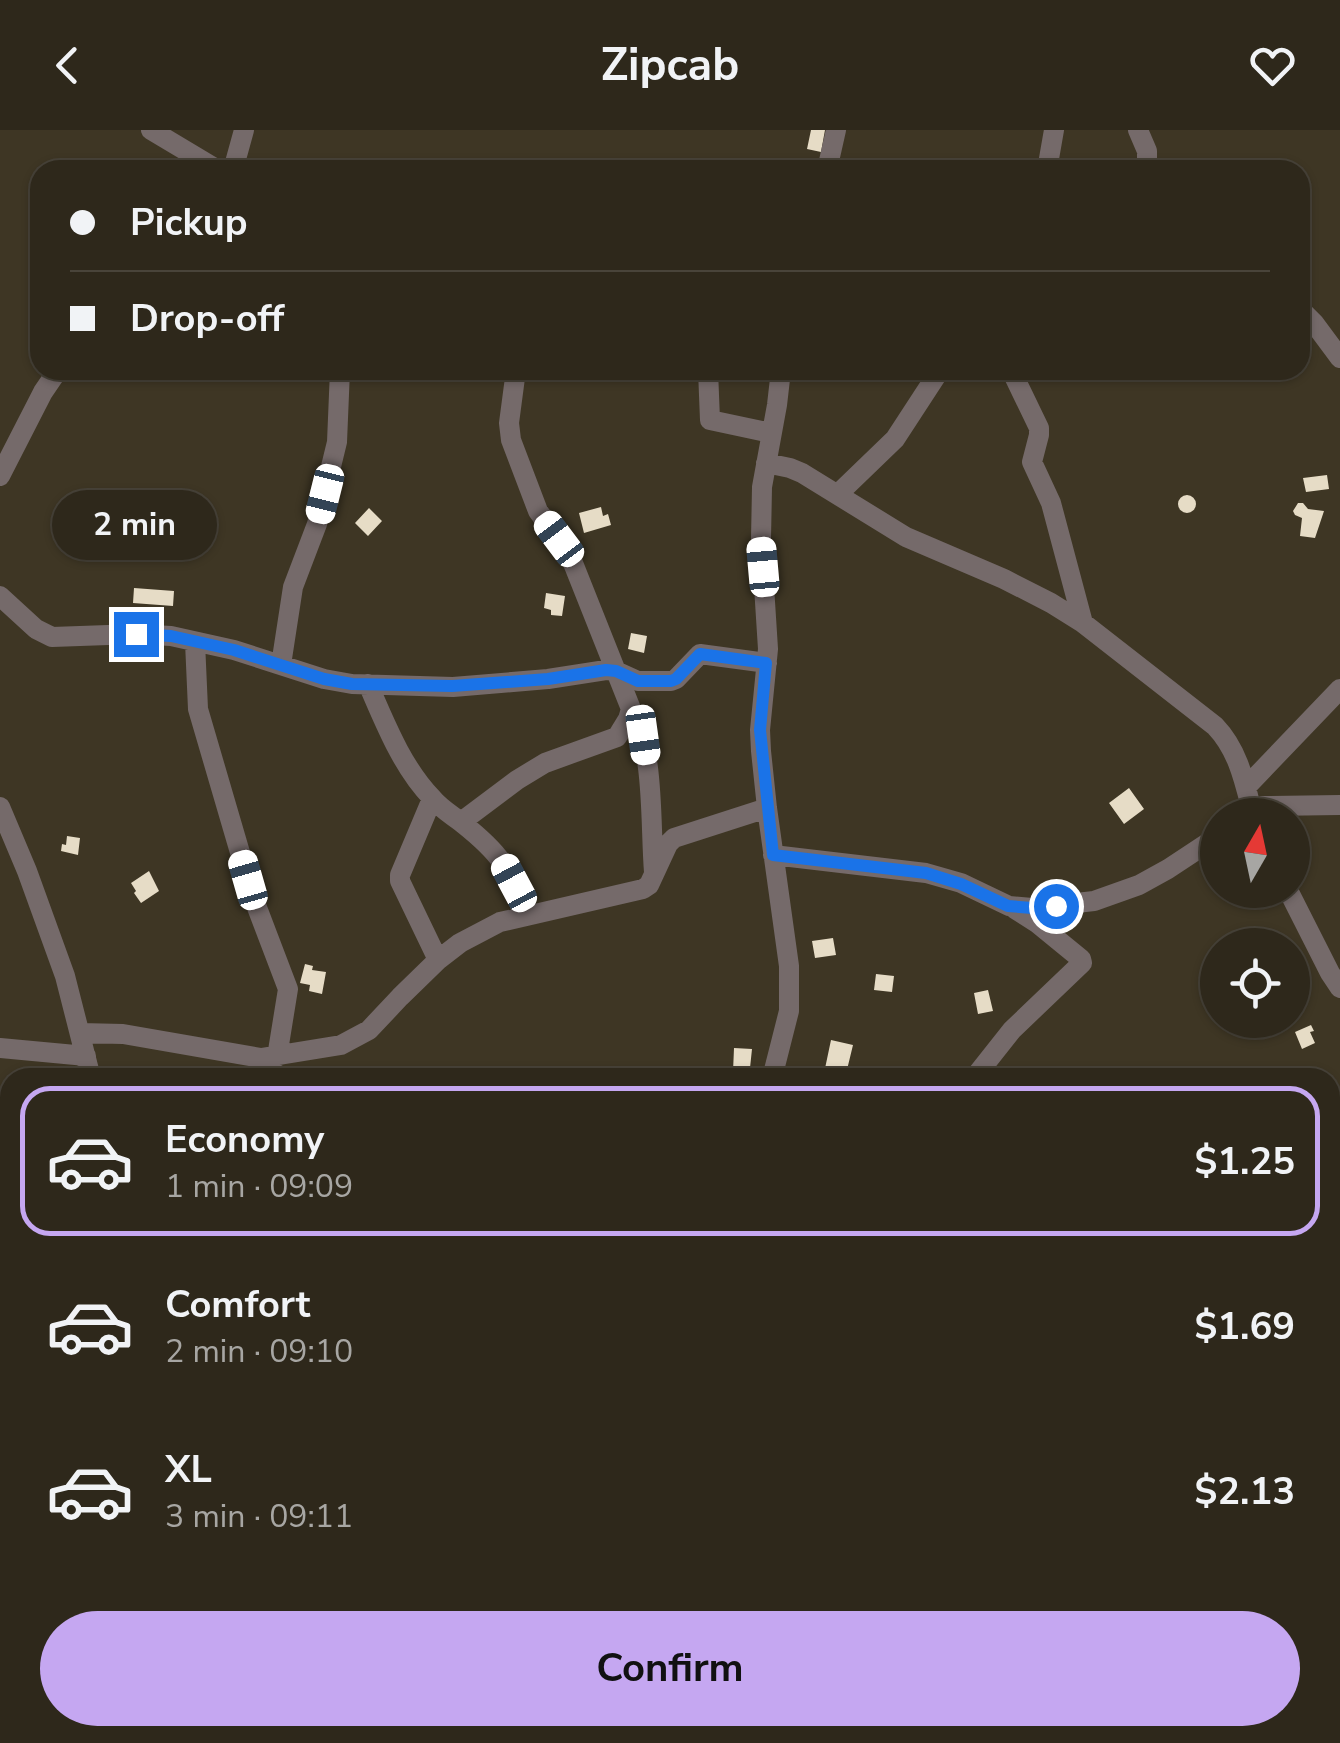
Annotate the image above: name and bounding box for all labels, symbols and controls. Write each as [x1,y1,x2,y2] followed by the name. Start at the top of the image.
[601,35,739,96] text: Zipcab
[40,38,95,93] icon: back
[1245,38,1300,93] icon: heart
[130,197,248,248] text: Pickup
[130,293,284,344] text: Drop-off
[303,461,347,527] car
[54,489,218,559] callout: 2 min
[93,503,176,546] text: 2 min
[529,506,589,572] car
[745,536,781,598] car
[114,612,159,657] route end
[624,703,662,767] car
[1200,798,1310,908] north arrow
[1200,798,1310,1038] map controls
[225,847,271,913] car
[487,849,541,917] car
[1034,884,1079,929] route start
[1200,928,1310,1038] button: locate
[165,1114,324,1165] text: Economy
[45,1116,135,1206] icon: car
[1194,1136,1295,1187] text: $1.25
[165,1165,353,1208] text: 1 min · 09:09
[165,1279,310,1330] text: Comfort
[45,1281,135,1371] icon: car
[1194,1301,1295,1352] text: $1.69
[165,1330,353,1373] text: 2 min · 09:10
[165,1444,212,1495] text: XL
[45,1446,135,1536] icon: car
[1194,1466,1295,1517] text: $2.13
[165,1495,353,1538] text: 3 min · 09:11
[40,1611,1300,1726] button: Confirm

